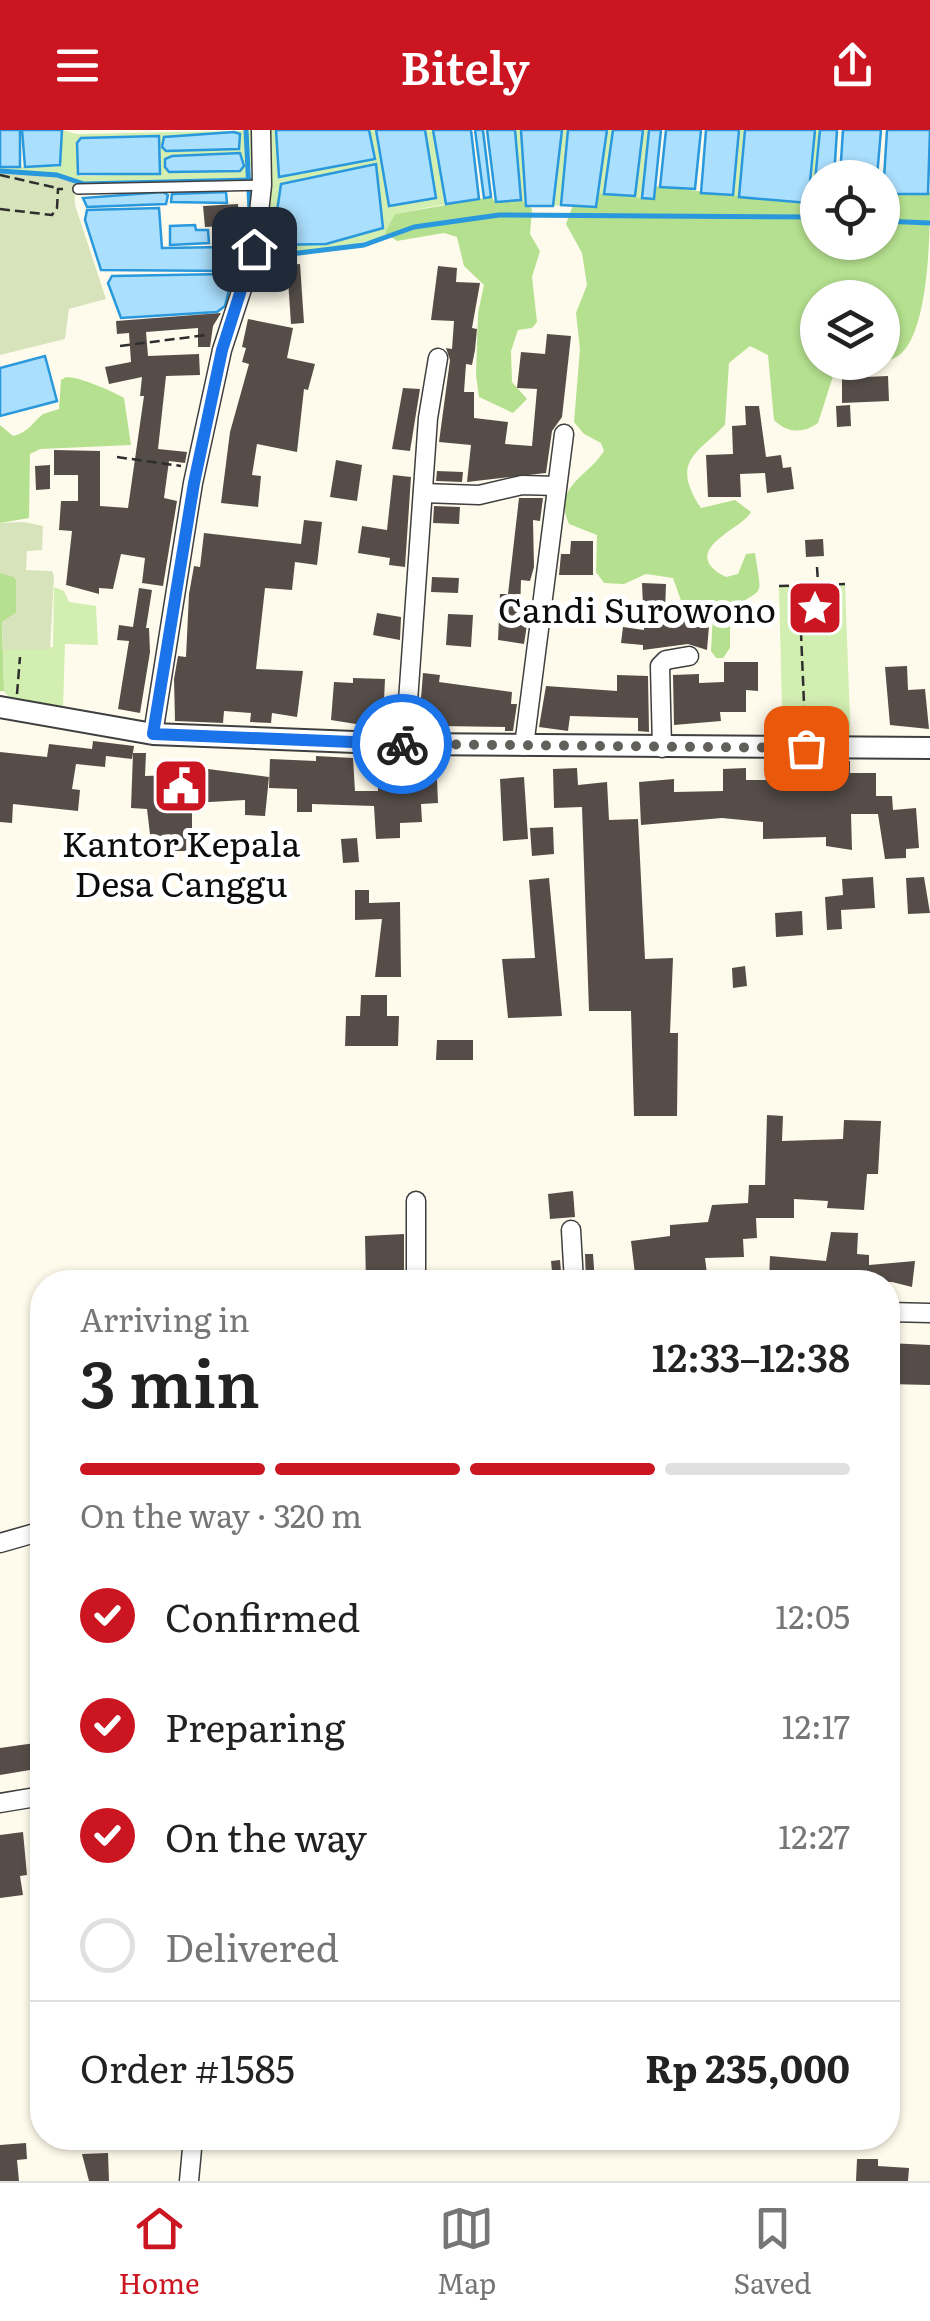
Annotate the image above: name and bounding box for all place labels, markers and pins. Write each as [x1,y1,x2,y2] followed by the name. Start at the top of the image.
[212,207,297,292] pin
[785,578,845,638] place icon: Candi Surowono
[498,582,776,634] place label: Candi Surowono
[764,706,849,791] pin
[151,756,211,816] public building icon: Kantor Kepala Desa Canggu
[62,816,300,908] place label: Kantor Kepala Desa Canggu

